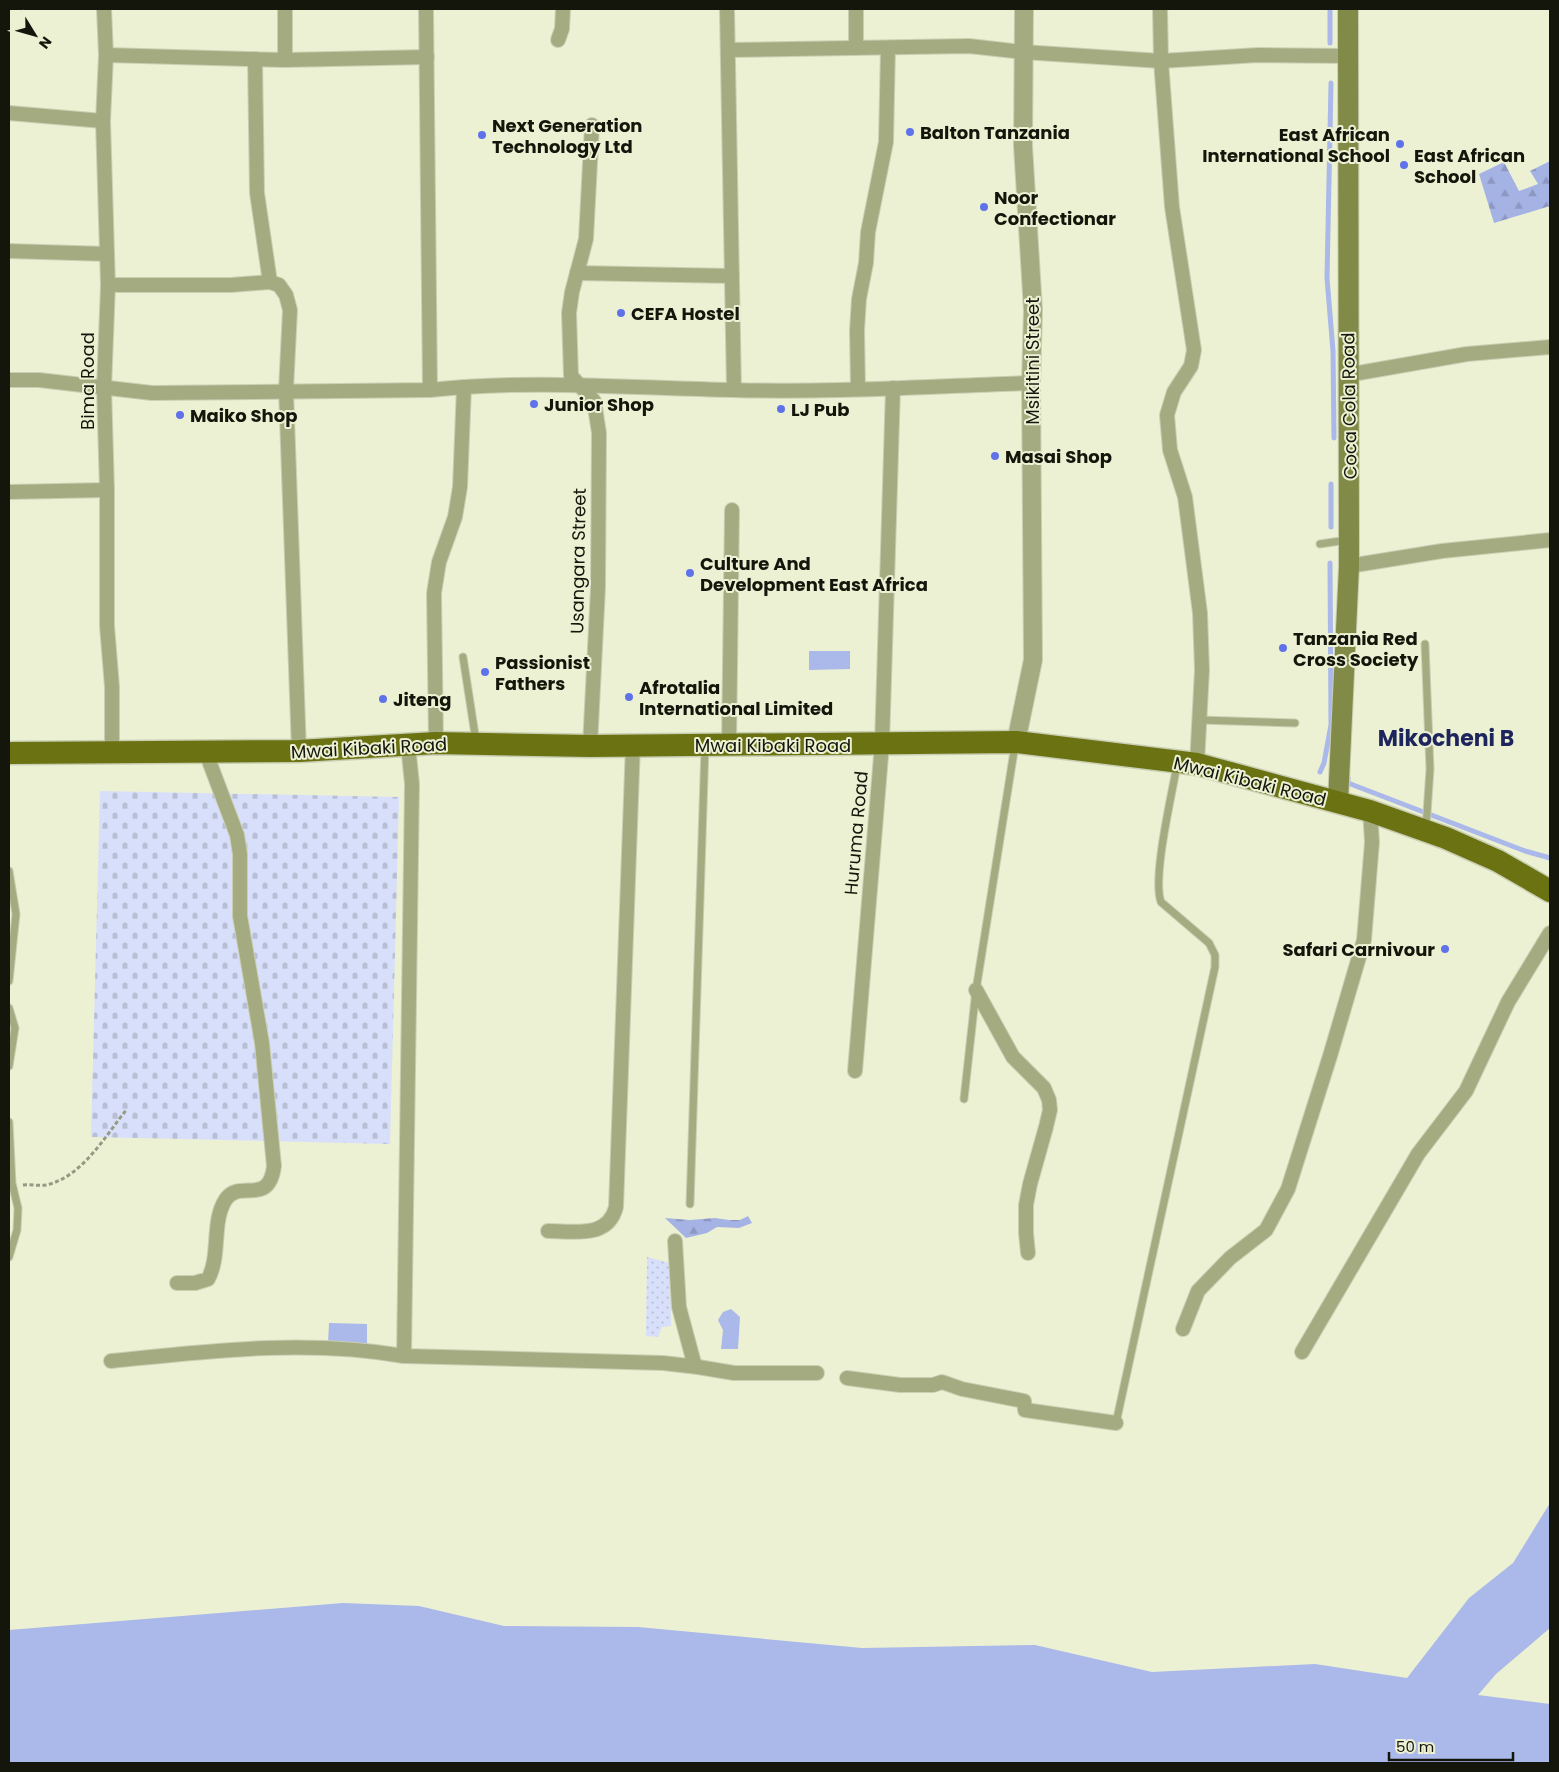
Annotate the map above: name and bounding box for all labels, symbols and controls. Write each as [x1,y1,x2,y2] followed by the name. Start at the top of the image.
[10,10,60,60] north arrow
[34,33,57,53] text: N
[492,113,643,159] place label: Next Generation Technology Ltd
[920,120,1070,145] place label: Balton Tanzania
[1202,122,1390,168] place label: East African International School
[904,126,916,138] marker: Balton Tanzania
[476,129,488,141] marker: Next Generation Technology Ltd
[1394,138,1406,150] marker: East African International School
[1414,143,1525,189] place label: East African School
[1398,159,1410,171] marker: East African School
[994,185,1116,231] place label: Noor Confectionar
[978,201,990,213] marker: Noor Confectionar
[1020,297,1045,425] street label: Msikitini Street
[631,301,740,326] place label: CEFA Hostel
[615,307,627,319] marker: CEFA Hostel
[75,332,100,430] street label: Bima Road
[1335,332,1363,480] street label: Coca Cola Road
[544,392,654,417] place label: Junior Shop
[791,397,849,422] place label: LJ Pub
[528,398,540,410] marker: Junior Shop
[190,403,297,428] place label: Maiko Shop
[775,403,787,415] marker: LJ Pub
[174,409,186,421] marker: Maiko Shop
[1005,444,1112,469] place label: Masai Shop
[989,450,1001,462] marker: Masai Shop
[564,488,592,634] street label: Usangara Street
[700,551,928,597] place label: Culture And Development East Africa
[684,567,696,579] marker: Culture And Development East Africa
[1293,626,1419,672] place label: Tanzania Red Cross Society
[1277,642,1289,654] marker: Tanzania Red Cross Society
[495,650,590,696] place label: Passionist Fathers
[479,666,491,678] marker: Passionist Fathers
[639,675,833,721] place label: Afrotalia International Limited
[393,687,451,712] place label: Jiteng
[623,691,635,703] marker: Afrotalia International Limited
[377,693,389,705] marker: Jiteng
[1378,723,1514,754] district label: Mikocheni B
[290,731,448,765] street label: Mwai Kibaki Road
[695,733,851,758] street label: Mwai Kibaki Road
[1171,750,1329,812] street label: Mwai Kibaki Road
[838,770,874,896] street label: Huruma Road
[1283,937,1435,962] place label: Safari Carnivour
[1439,943,1451,955] marker: Safari Carnivour
[1389,1730,1513,1762] scale bar
[1396,1736,1434,1757] text: 50 m

